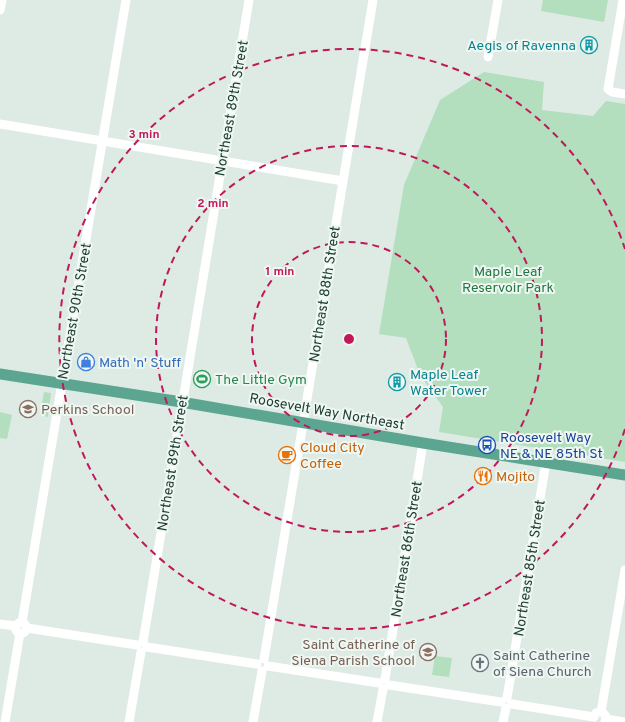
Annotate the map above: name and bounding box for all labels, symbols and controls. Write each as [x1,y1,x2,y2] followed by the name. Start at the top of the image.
[579,35,599,55] building icon: Aegis of Ravenna
[467,38,576,55] place label: Aegis of Ravenna
[212,39,253,178] street label: Northeast 89th Street
[128,127,160,143] text: 3 min
[197,196,229,212] text: 2 min
[306,225,345,364] street label: Northeast 88th Street
[55,242,96,381] street label: Northeast 90th Street
[266,264,294,280] text: 1 min
[462,264,554,297] park label: Maple Leaf Reservoir Park
[342,332,356,346] centre of rings
[76,352,96,372] shop icon: Math 'n' Stuff
[99,355,181,372] place label: Math 'n' Stuff
[410,367,488,400] place label: Maple Leaf Water Tower
[192,369,212,389] sports icon: The Little Gym
[215,372,307,389] place label: The Little Gym
[387,372,407,392] building icon: Maple Leaf Water Tower
[248,390,406,435] street label: Roosevelt Way Northeast
[154,394,193,533] street label: Northeast 89th Street
[18,399,38,419] school or university icon: Perkins School
[41,402,134,419] place label: Perkins School
[500,430,603,463] place label: Roosevelt Way NE & NE 85th St
[477,435,497,455] bus stop icon: Roosevelt Way NE & NE 85th St
[300,440,365,473] place label: Cloud City Coffee
[277,445,297,465] cafe icon: Cloud City Coffee
[473,466,493,486] restaurant icon: Mojito
[496,469,535,486] place label: Mojito
[388,480,427,619] street label: Northeast 86th Street
[511,499,550,638] street label: Northeast 85th Street
[291,637,415,670] place label: Saint Catherine of Siena Parish School
[418,642,438,662] school or university icon: Saint Catherine of Siena Parish School
[493,648,592,681] place label: Saint Catherine of Siena Church
[470,653,490,673] church icon: Saint Catherine of Siena Church

